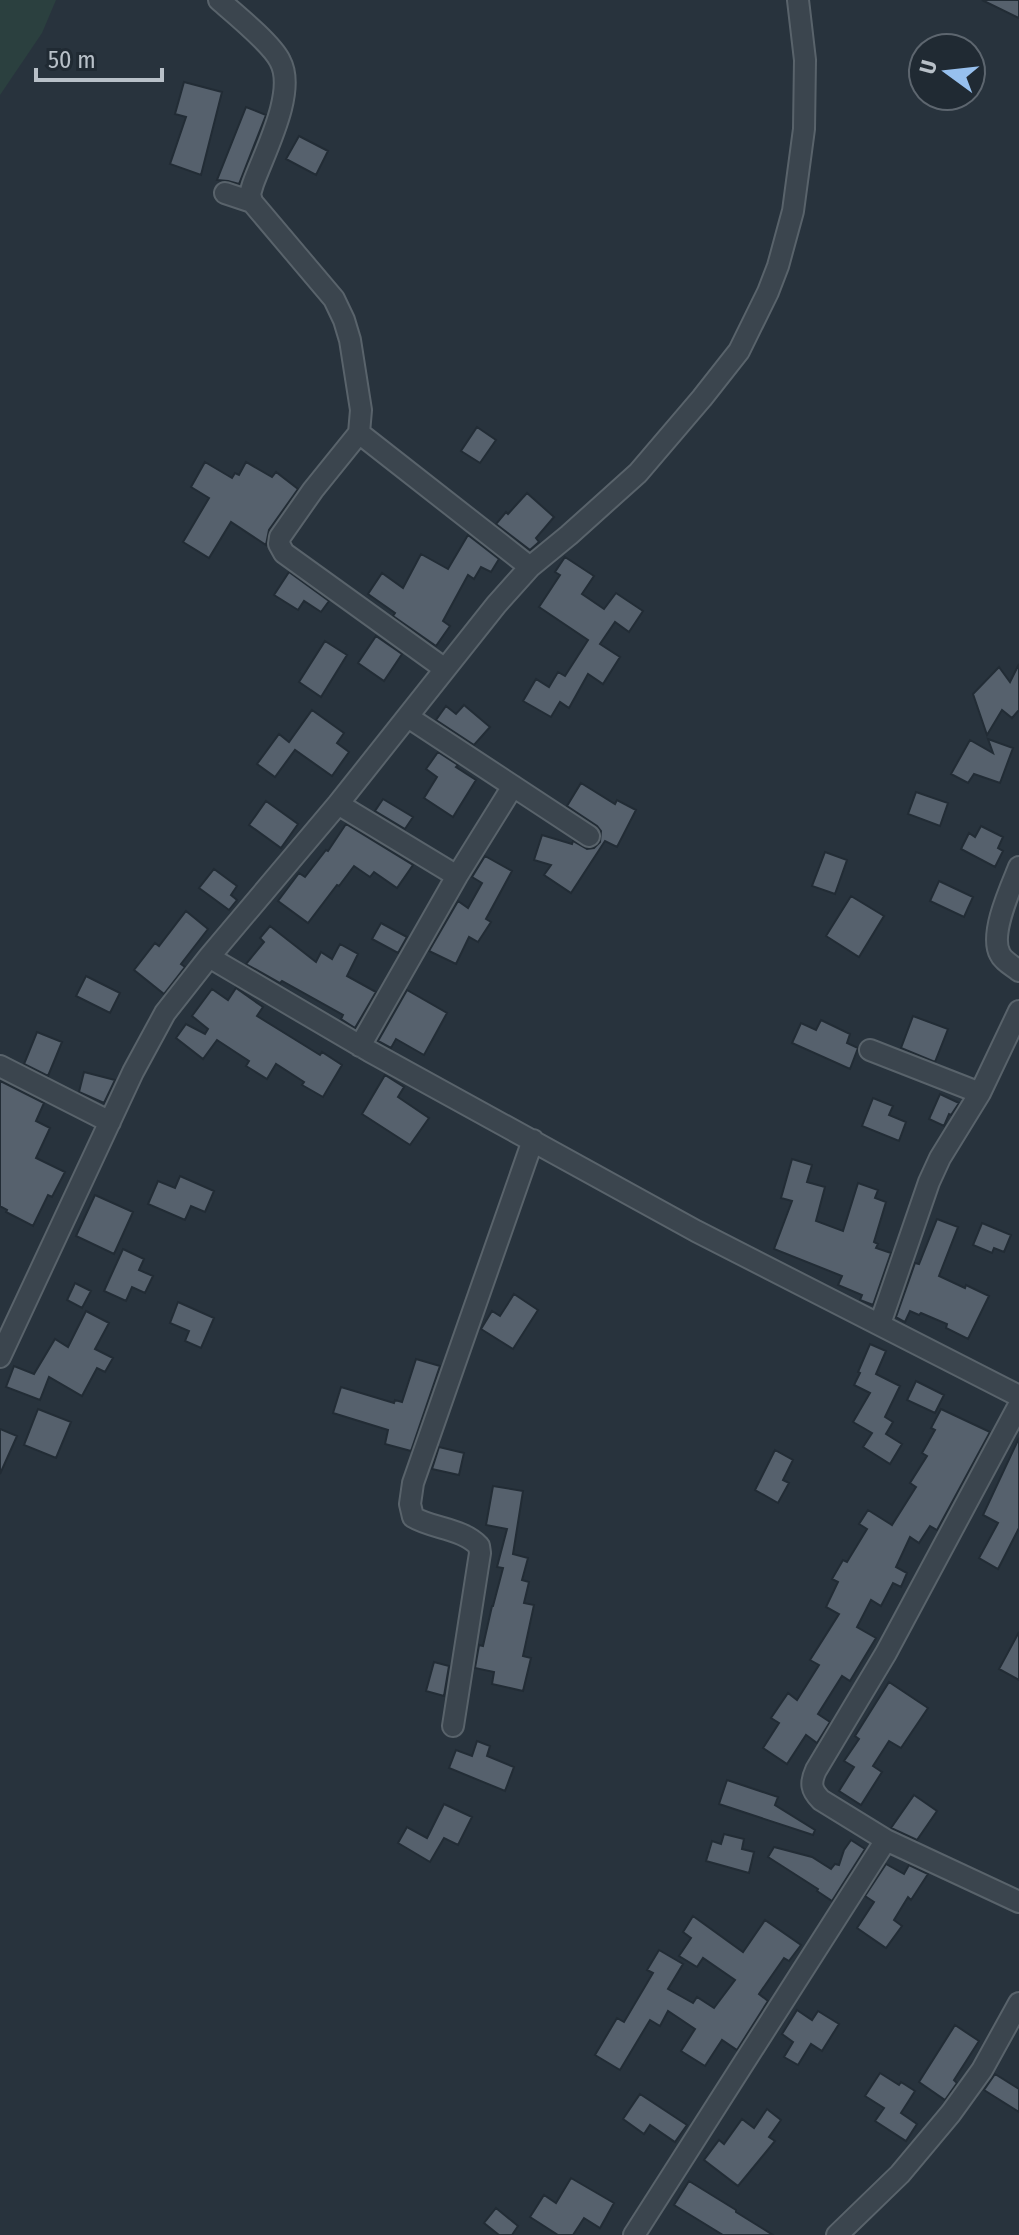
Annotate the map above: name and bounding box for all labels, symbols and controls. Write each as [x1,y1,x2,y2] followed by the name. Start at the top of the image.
[36,32,162,82] scale bar
[907,32,987,112] north arrow
[48,46,96,74] text: 50 m
[913,57,943,77] text: U

